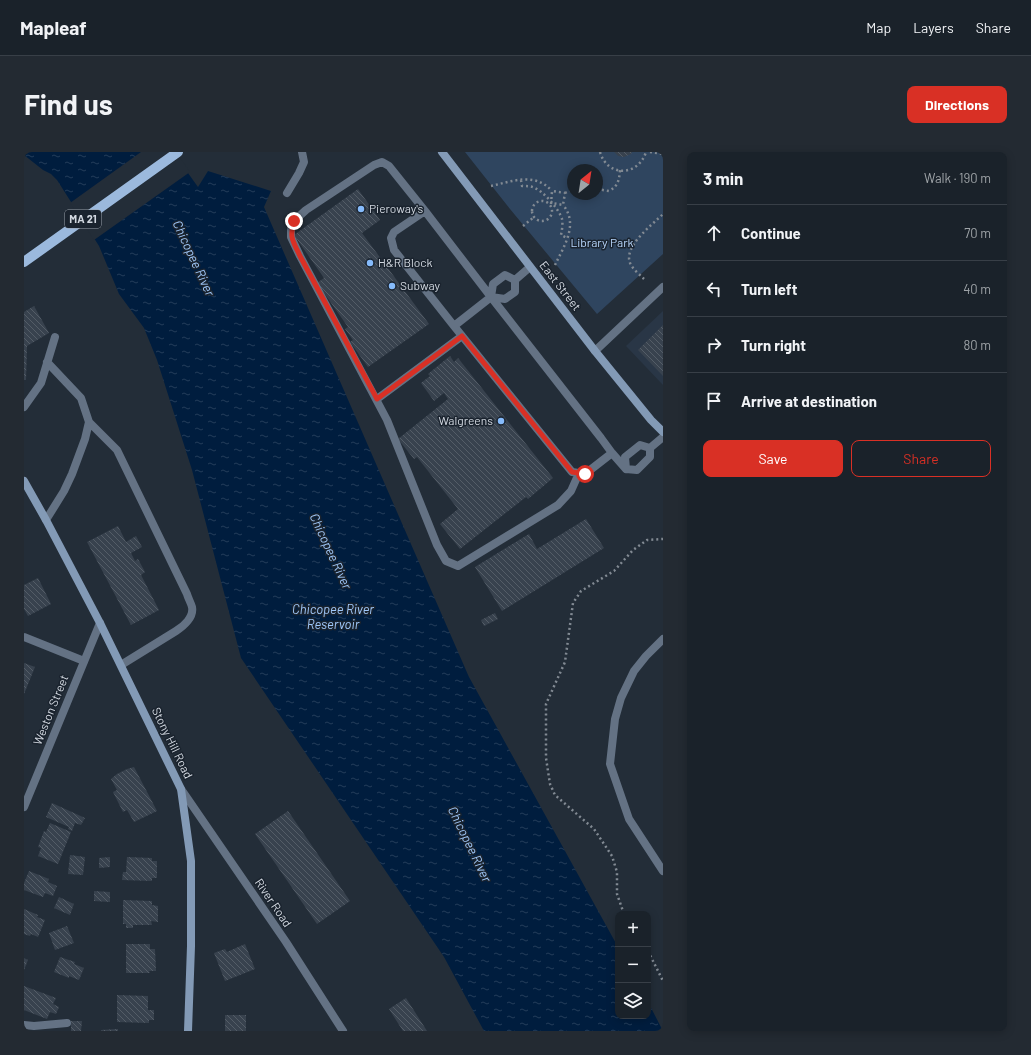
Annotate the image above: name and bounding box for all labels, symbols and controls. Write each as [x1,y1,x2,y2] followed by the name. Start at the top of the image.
[20,16,87,39] text: Mapleaf
[866,19,891,36] text: Map
[913,19,954,36] text: Layers
[976,19,1011,36] text: Share
[907,86,1007,123] button: Directions
[24,87,113,121] text: Find us
[567,164,603,200] north arrow
[703,168,743,188] text: 3 min
[924,170,991,186] text: Walk · 190 m
[369,201,424,215] place label: Pieroway's
[356,204,366,214] marker: Pieroway's
[65,210,101,228] road number: MA 21
[285,212,303,230] route end
[169,217,219,299] water label: Chicopee River
[703,222,725,244] icon: ahead
[741,224,801,242] text: Continue
[964,225,991,241] text: 70 m
[570,235,634,249] park label: Library Park
[378,255,433,269] place label: H&R Block
[365,258,375,268] marker: H&R Block
[537,258,584,313] street label: East Street
[400,278,440,292] place label: Subway
[703,278,725,300] icon: left
[741,280,797,298] text: Turn left
[387,281,397,291] marker: Subway
[963,281,991,297] text: 40 m
[703,334,725,356] icon: right
[741,336,806,354] text: Turn right
[964,337,991,353] text: 80 m
[703,390,725,412] icon: arrive
[741,392,877,410] text: Arrive at destination
[438,413,493,427] place label: Walgreens
[496,416,506,426] marker: Walgreens
[703,440,843,477] button: Save
[851,440,991,477] button: Share
[576,465,594,483] route start
[306,510,356,592] water label: Chicopee River
[292,601,374,632] water label: Chicopee River Reservoir
[30,673,70,747] street label: Weston Street
[150,705,196,780] street label: Stony Hill Road
[445,804,495,885] water label: Chicopee River
[252,875,295,929] street label: River Road
[615,911,651,1019] map controls
[615,911,651,947] button: +
[615,947,651,983] button: −
[615,983,651,1019] button: layers

